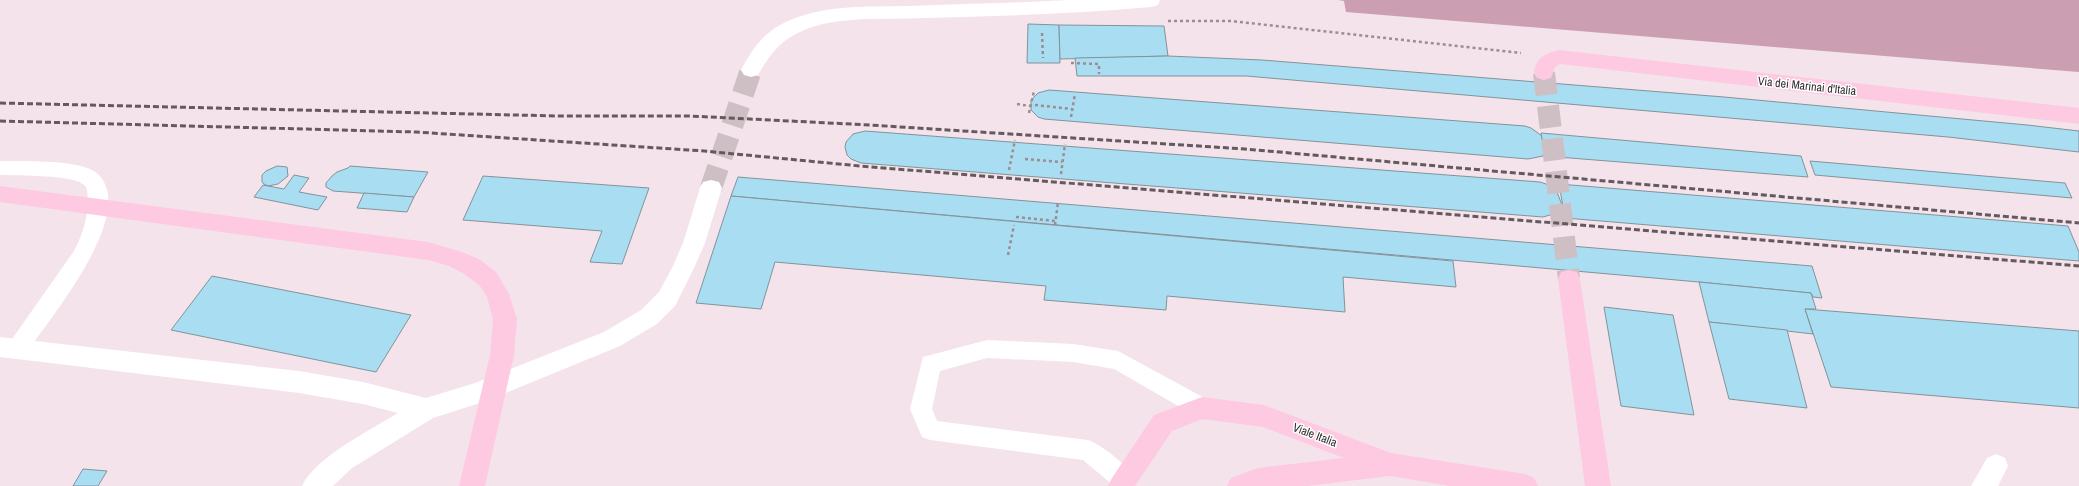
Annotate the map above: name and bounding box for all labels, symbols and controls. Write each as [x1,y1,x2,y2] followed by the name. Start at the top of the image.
[1757,73,1857,99] street label: Via dei Marinai d'Italia
[1291,419,1340,451] street label: Viale Italia

